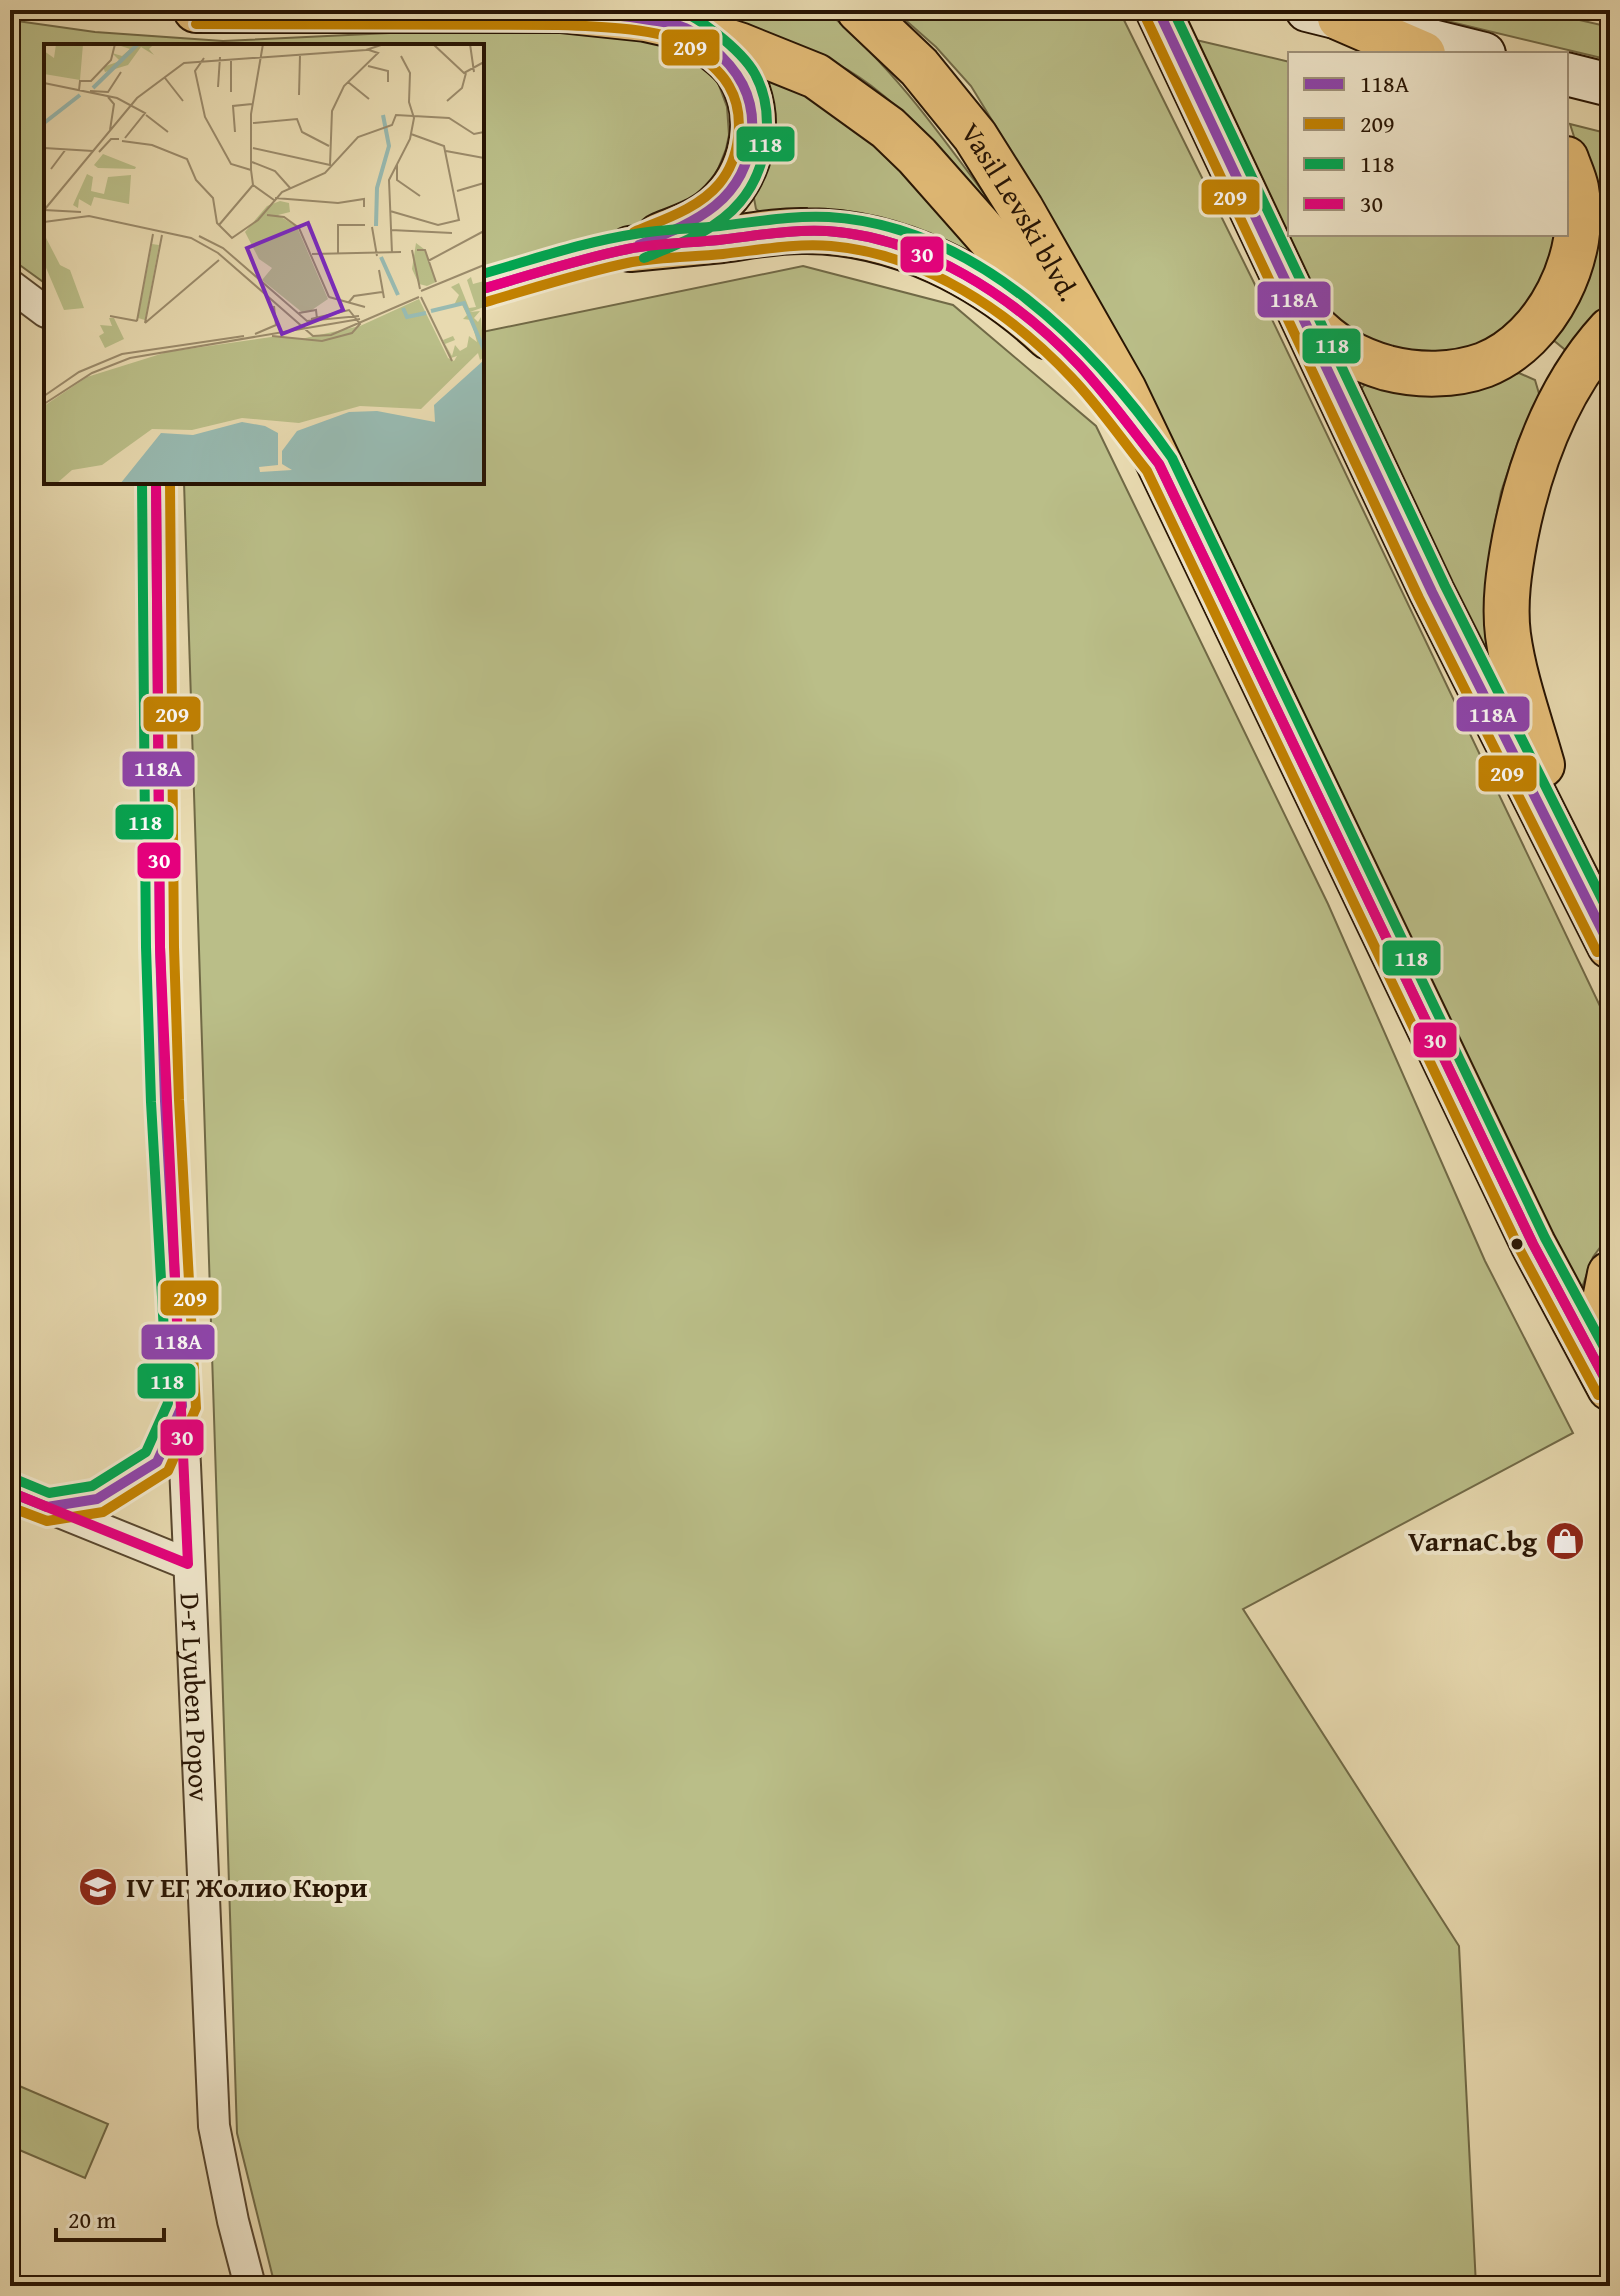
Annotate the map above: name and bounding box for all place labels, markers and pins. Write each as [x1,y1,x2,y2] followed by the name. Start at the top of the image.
[1509,1236,1525,1252] unlabelled marker
[1408,1520,1537,1561] place label: VarnaC.bg
[1544,1520,1586,1562] shop icon: VarnaC.bg
[77,1866,119,1908] school or university icon: IV ЕГ Жолио Кюри
[126,1866,368,1907] place label: IV ЕГ Жолио Кюри

